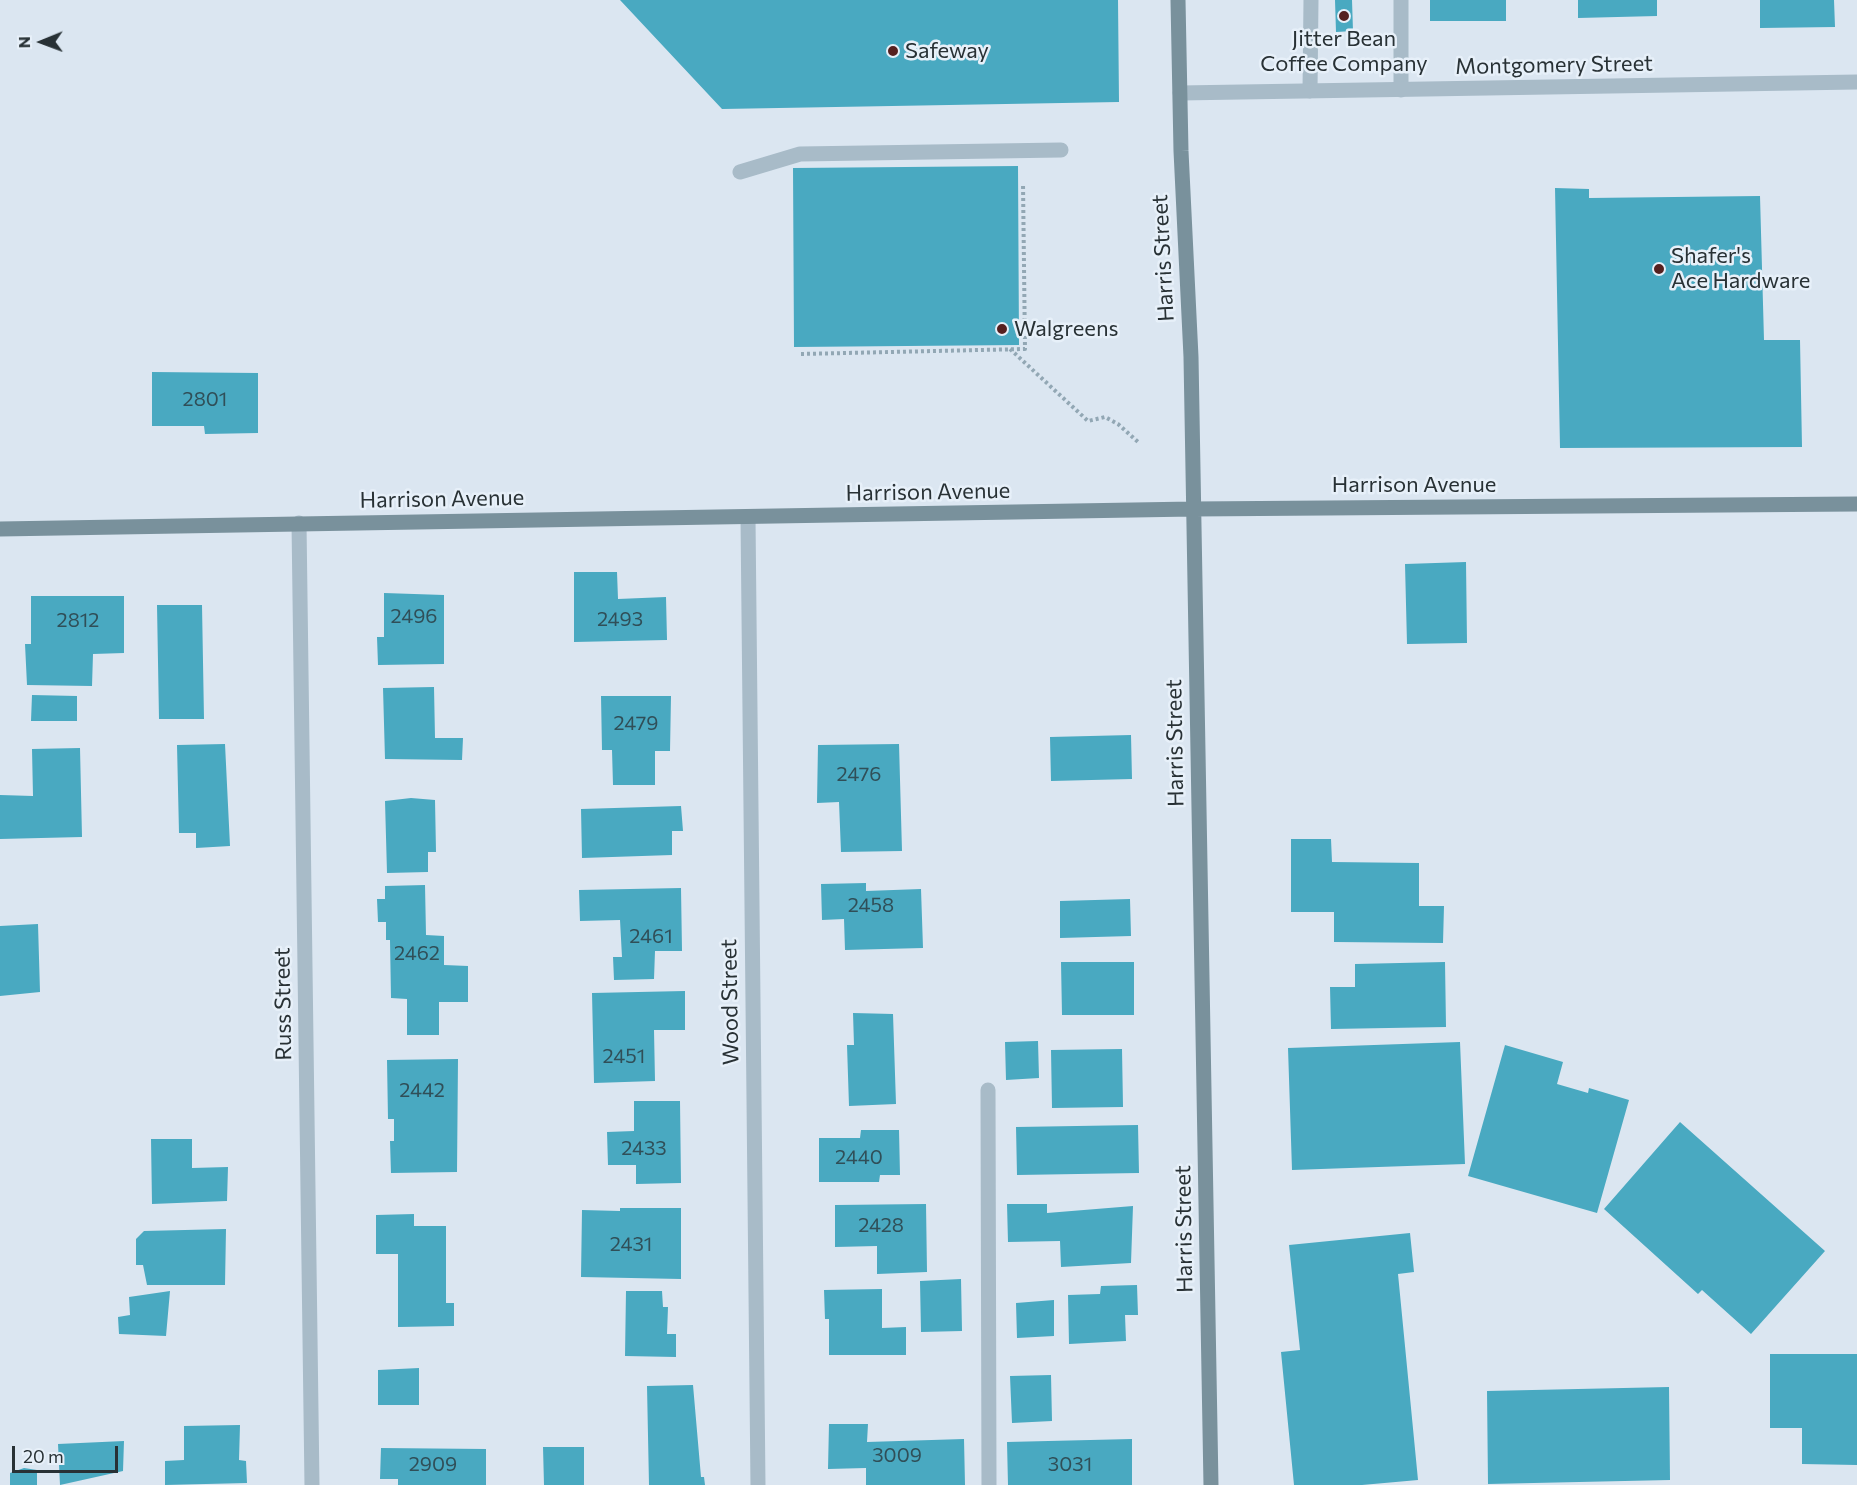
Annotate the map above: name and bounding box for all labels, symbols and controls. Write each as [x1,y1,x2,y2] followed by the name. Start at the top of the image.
[1337,9,1351,23] marker: Jitter Bean Coffee Company
[12,12,72,72] north arrow
[1260,26,1428,78] place label: Jitter Bean Coffee Company
[14,36,33,48] text: N
[905,38,989,64] place label: Safeway
[886,44,900,58] marker: Safeway
[1455,50,1653,80] street label: Montgomery Street
[1146,194,1180,322] street label: Harris Street
[1671,243,1810,294] place label: Shafer's Ace Hardware
[1652,262,1666,276] marker: Shafer's Ace Hardware
[1014,316,1119,342] place label: Walgreens
[995,322,1009,336] marker: Walgreens
[183,387,227,411] house number: 2801
[1332,472,1496,498] street label: Harrison Avenue
[846,477,1010,507] street label: Harrison Avenue
[360,484,524,514] street label: Harrison Avenue
[390,604,438,628] house number: 2496
[597,607,643,631] house number: 2493
[57,608,99,632] house number: 2812
[1161,679,1189,807] street label: Harris Street
[614,711,658,735] house number: 2479
[837,762,881,786] house number: 2476
[848,893,894,917] house number: 2458
[629,924,673,948] house number: 2461
[716,939,744,1065] street label: Wood Street
[394,941,440,965] house number: 2462
[269,947,297,1061] street label: Russ Street
[603,1044,645,1068] house number: 2451
[399,1078,445,1102] house number: 2442
[621,1136,667,1160] house number: 2433
[835,1145,883,1169] house number: 2440
[1170,1165,1198,1293] street label: Harris Street
[858,1213,904,1237] house number: 2428
[610,1232,652,1256] house number: 2431
[15,1434,122,1472] scale bar
[872,1443,922,1467] house number: 3009
[23,1445,64,1467] text: 20 m
[409,1452,457,1476] house number: 2909
[1048,1452,1092,1476] house number: 3031

